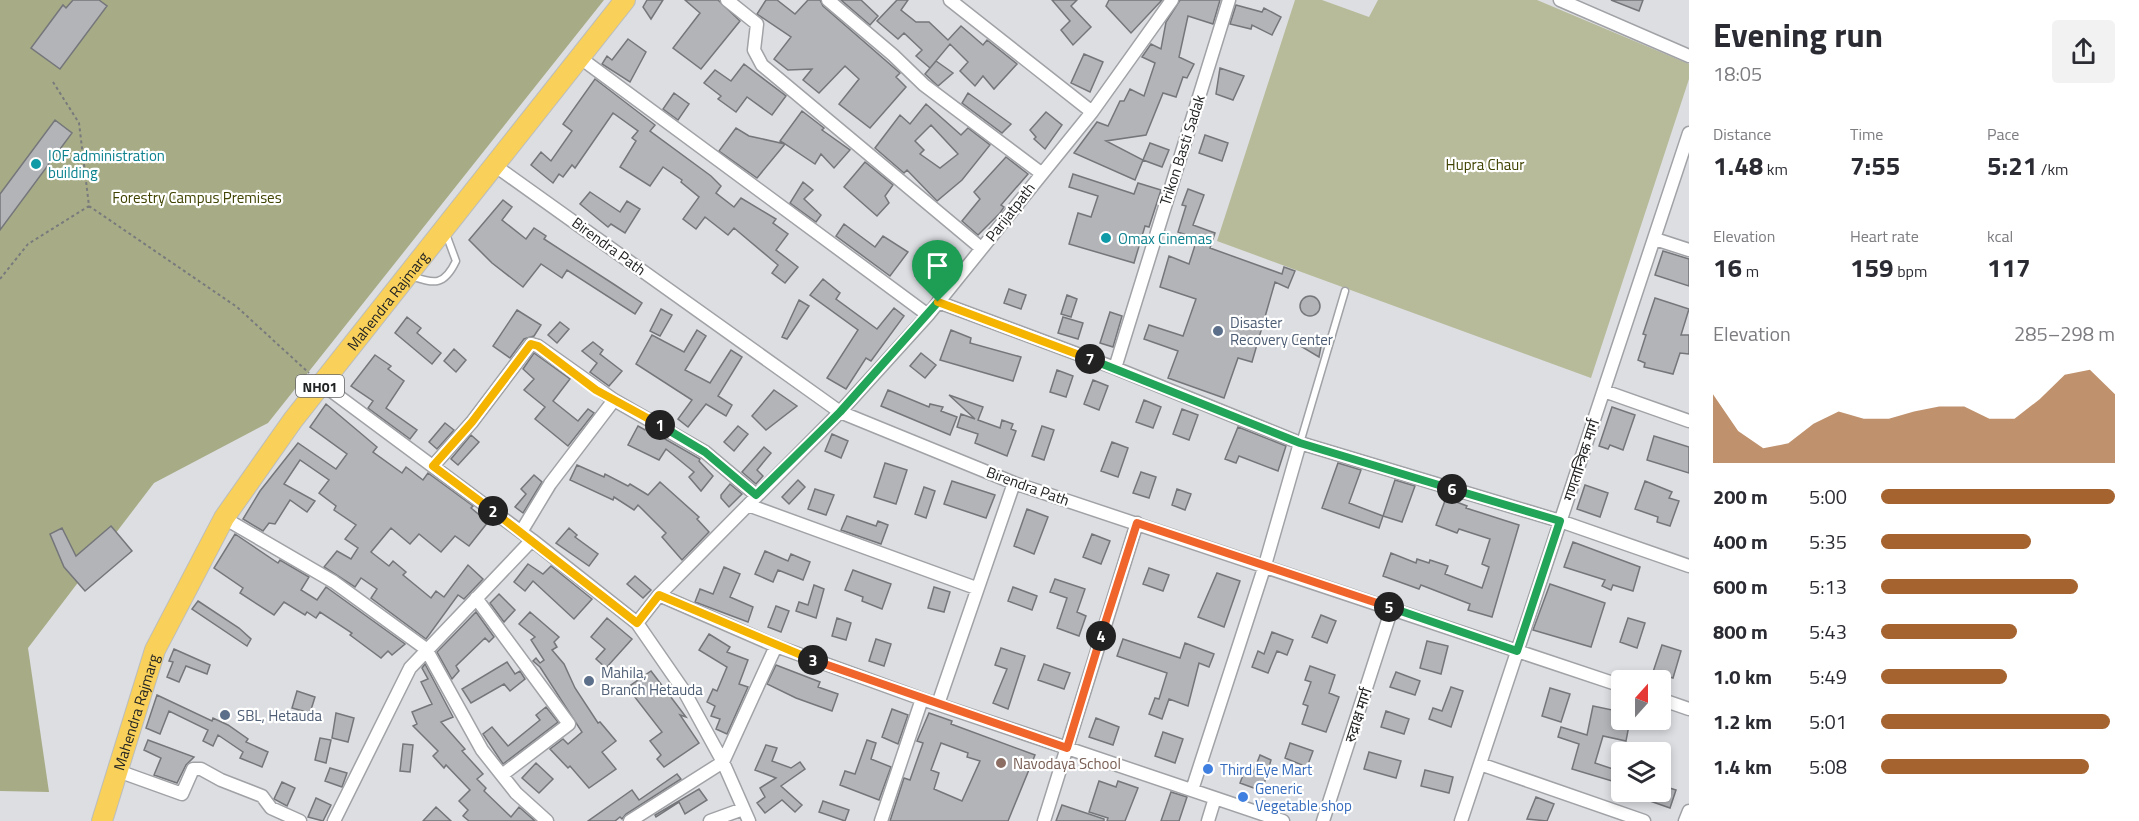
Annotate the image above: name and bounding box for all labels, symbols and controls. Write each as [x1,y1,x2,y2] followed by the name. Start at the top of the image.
[1713,10,1883,60] text: Evening run
[2052,20,2115,83] button: share
[1713,58,1762,89] text: 18:05
[1153,92,1211,208] street label: Trikon Basti Sadak
[1713,122,1771,146] text: Distance
[1850,122,1883,146] text: Time
[1987,122,2019,146] text: Pace
[48,144,165,184] place label: IOF administration building
[1713,146,1763,185] text: 1.48
[1850,146,1900,185] text: 7:55
[1987,146,2037,185] text: 5:21
[1446,153,1524,176] park label: Hupra Chaur
[29,157,43,171] marker: IOF administration building
[1763,157,1788,181] text: km
[2037,157,2069,181] text: /km
[980,177,1040,247] street label: Parijatpath
[112,186,282,209] park label: Forestry Campus Premises
[567,211,651,281] street label: Birendra Path
[1713,224,1775,248] text: Elevation
[1850,224,1919,248] text: Heart rate
[1987,224,2013,248] text: kcal
[1118,227,1212,250] place label: Omax Cinemas
[1099,231,1113,245] marker: Omax Cinemas
[912,240,963,302] pin
[341,246,434,355] street label: Mahendra Rajmarg
[1713,248,1742,287] text: 16
[1850,248,1894,287] text: 159
[1987,248,2031,287] text: 117
[921,249,954,282] icon: arrive
[1742,259,1759,283] text: m
[1894,259,1927,283] text: bpm
[1230,311,1333,351] place label: Disaster Recovery Center
[1713,318,1791,349] text: Elevation
[2014,318,2115,349] text: 285–298 m
[1211,324,1225,338] marker: Disaster Recovery Center
[1075,344,1105,374] pin: 7
[1086,347,1094,371] text: 7
[296,375,344,397] road number: NH01
[645,410,675,440] pin: 1
[656,413,664,437] text: 1
[1557,415,1605,504] street label: गणतान्त्रिक मार्ग
[983,460,1073,512] street label: Birendra Path
[1437,474,1467,504] pin: 6
[1448,477,1456,501] text: 6
[1713,481,1768,512] text: 200 m
[1809,481,1847,512] text: 5:00
[478,496,508,526] pin: 2
[489,499,497,523] text: 2
[1713,526,1768,557] text: 400 m
[1809,526,1847,557] text: 5:35
[1713,571,1768,602] text: 600 m
[1809,571,1847,602] text: 5:13
[1374,592,1404,622] pin: 5
[1385,595,1393,619] text: 5
[1713,616,1768,647] text: 800 m
[1809,616,1847,647] text: 5:43
[1086,621,1116,651] pin: 4
[1097,624,1105,648] text: 4
[798,645,828,675] pin: 3
[809,648,817,672] text: 3
[107,651,165,773] street label: Mahendra Rajmarg
[601,661,703,701] place label: Mahila, Branch Hetauda
[1713,661,1772,692] text: 1.0 km
[1809,661,1847,692] text: 5:49
[1611,670,1671,730] north arrow
[1611,670,1671,802] map controls
[582,674,596,688] marker: Mahila, Branch Hetauda
[1338,684,1378,745] street label: रुद्राक्ष मार्ग
[237,704,322,727] place label: SBL, Hetauda
[1713,706,1772,737] text: 1.2 km
[1809,706,1847,737] text: 5:01
[218,708,232,722] marker: SBL, Hetauda
[1611,742,1671,802] button: layers
[1713,751,1772,782] text: 1.4 km
[1809,751,1847,782] text: 5:08
[1013,752,1121,775] place label: Navodaya School
[994,756,1008,770] marker: Navodaya School
[1220,758,1313,781] place label: Third Eye Mart
[1201,762,1215,776] marker: Third Eye Mart
[1255,777,1352,817] place label: Generic Vegetable shop
[1236,790,1250,804] marker: Generic Vegetable shop

